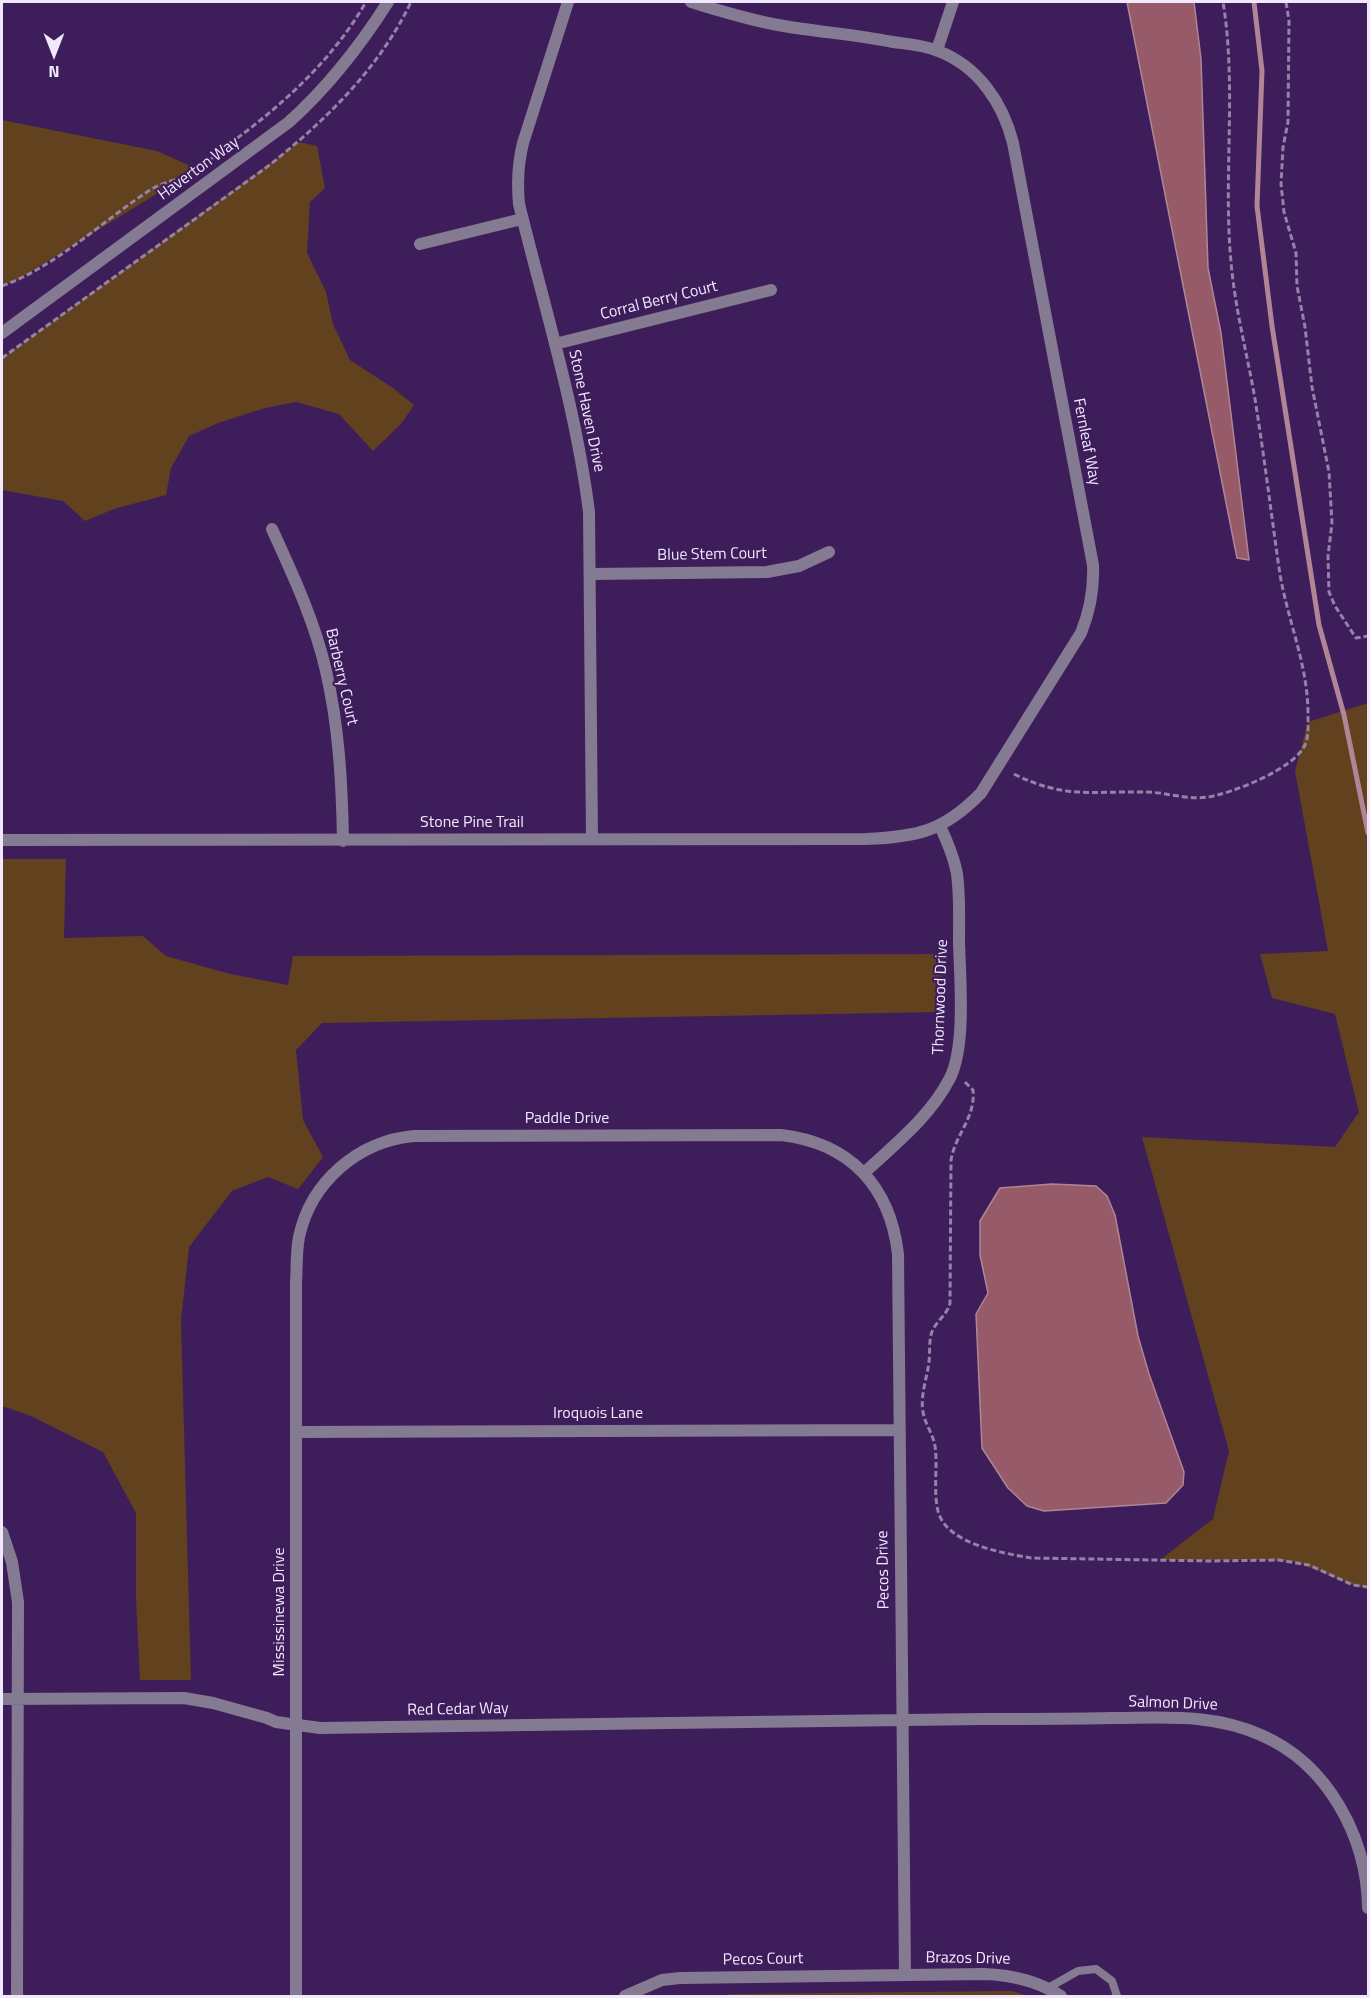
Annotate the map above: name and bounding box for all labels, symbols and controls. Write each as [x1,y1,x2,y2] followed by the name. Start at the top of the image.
[24,24,84,84] north arrow
[48,60,60,84] text: N
[155,133,243,205] street label: Haverton Way
[598,277,720,325] street label: Corral Berry Court
[564,348,608,474] street label: Stone Haven Drive
[1068,397,1104,487] street label: Fernleaf Way
[657,544,767,566] street label: Blue Stem Court
[321,627,361,727] street label: Barberry Court
[420,813,524,833] street label: Stone Pine Trail
[929,939,953,1055] street label: Thornwood Drive
[525,1109,609,1129] street label: Paddle Drive
[553,1404,643,1424] street label: Iroquois Lane
[874,1530,894,1610] street label: Pecos Drive
[270,1548,290,1676] street label: Mississinewa Drive
[1128,1693,1218,1715] street label: Salmon Drive
[407,1700,509,1720] street label: Red Cedar Way
[925,1949,1011,1969] street label: Brazos Drive
[723,1950,803,1970] street label: Pecos Court

